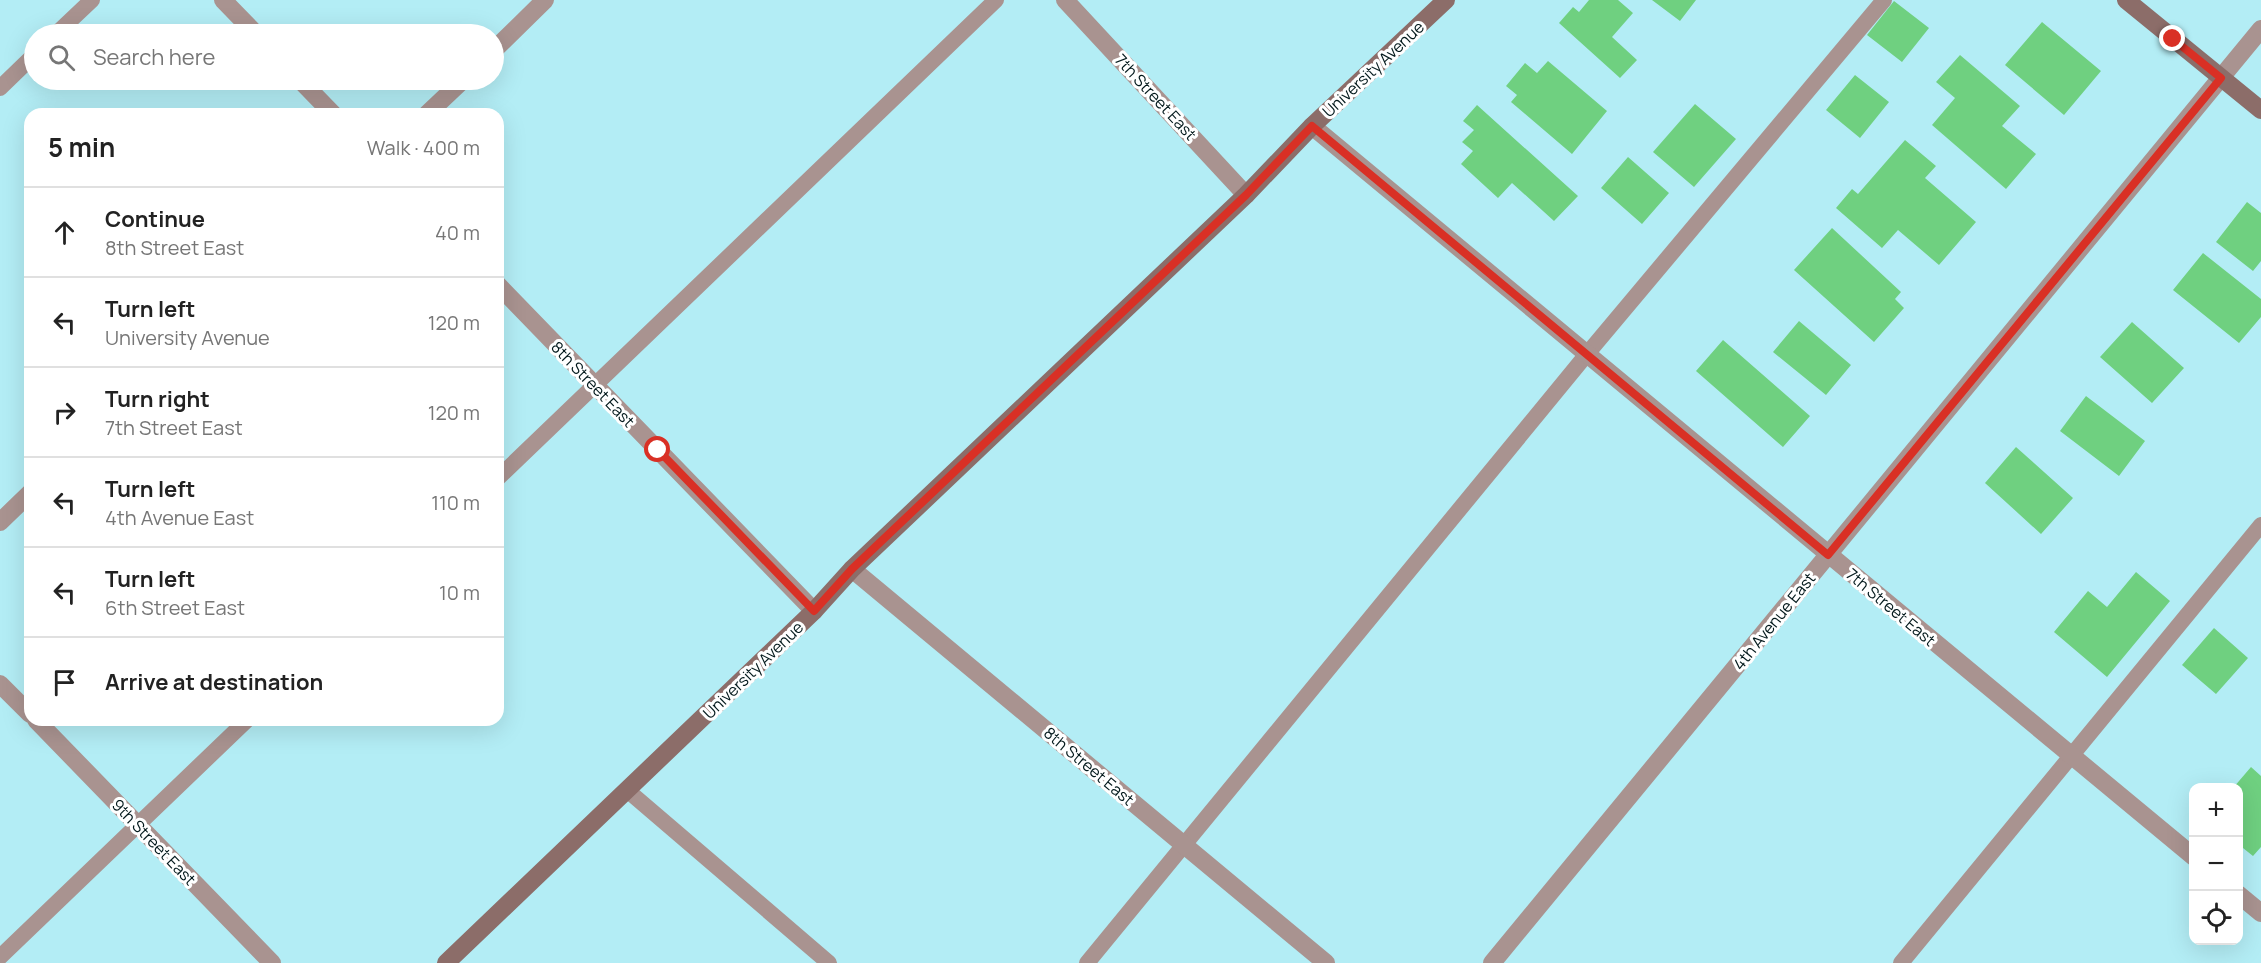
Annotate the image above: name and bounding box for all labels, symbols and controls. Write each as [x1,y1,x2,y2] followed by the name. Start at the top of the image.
[1317,16,1429,122] street label: University Avenue
[24,24,504,90] search box
[2159,25,2185,51] route end
[45,41,78,74] icon: search
[93,42,215,72] text: Search here
[1110,49,1202,145] street label: 7th Street East
[48,129,115,165] text: 5 min
[367,134,480,161] text: Walk · 400 m
[105,204,205,234] text: Continue
[48,216,81,249] icon: ahead
[435,219,480,246] text: 40 m
[105,234,244,261] text: 8th Street East
[105,294,195,324] text: Turn left
[48,306,81,339] icon: left
[428,309,480,336] text: 120 m
[105,324,270,351] text: University Avenue
[546,336,640,432] street label: 8th Street East
[105,384,210,414] text: Turn right
[48,396,81,429] icon: right
[428,399,480,426] text: 120 m
[105,414,243,441] text: 7th Street East
[644,436,670,462] route start
[105,474,195,504] text: Turn left
[48,486,81,519] icon: left
[431,489,480,516] text: 110 m
[105,504,254,531] text: 4th Avenue East
[1842,563,1940,651] street label: 7th Street East
[105,564,195,594] text: Turn left
[1728,568,1820,674] street label: 4th Avenue East
[48,576,81,609] icon: left
[439,579,480,606] text: 10 m
[105,594,245,621] text: 6th Street East
[698,616,808,724] street label: University Avenue
[48,666,81,699] icon: arrive
[105,667,323,697] text: Arrive at destination
[1039,722,1139,810] street label: 8th Street East
[2189,783,2243,945] map controls
[2189,783,2243,837] button: +
[107,794,201,890] street label: 9th Street East
[2189,837,2243,891] button: −
[2189,891,2243,945] button: locate

